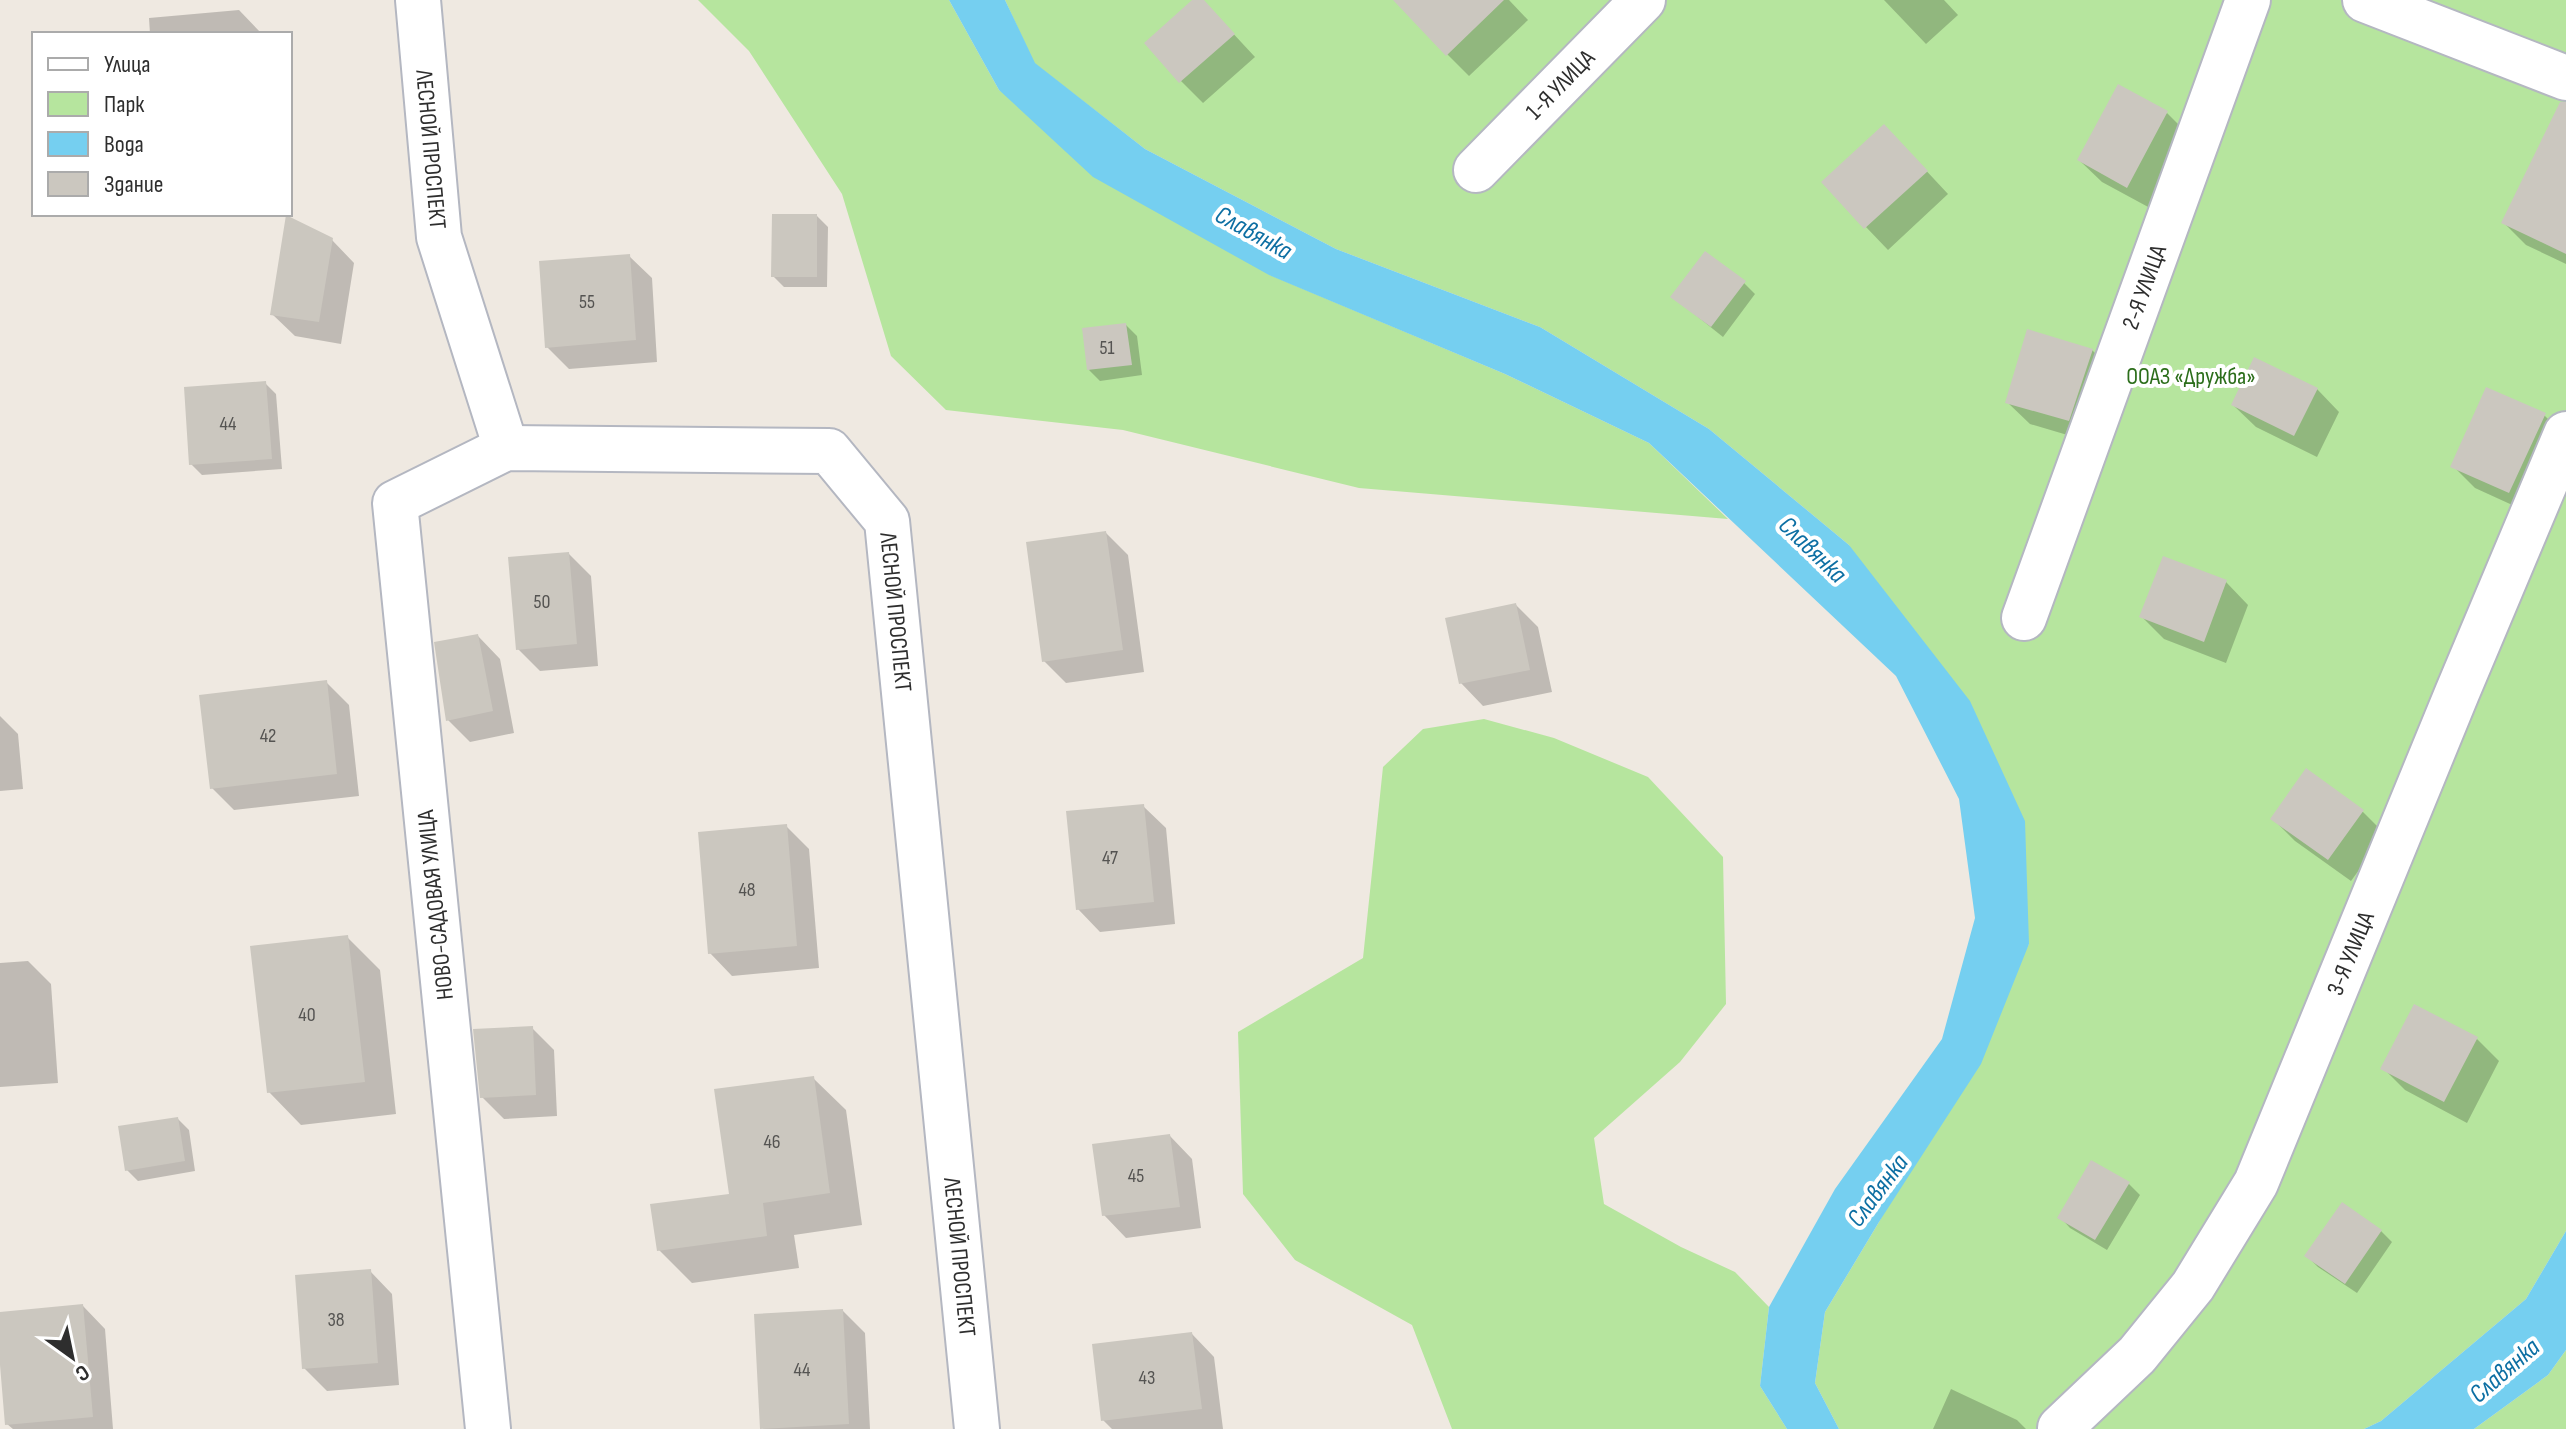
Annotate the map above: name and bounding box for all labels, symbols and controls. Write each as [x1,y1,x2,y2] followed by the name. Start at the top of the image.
[32,32,292,216] legend
[1520,43,1602,126] street label: 1-Я УЛИЦА
[104,50,150,79] text: Улица
[409,68,452,231] street label: ЛЕСНОЙ ПРОСПЕКТ
[104,90,145,119] text: Парк
[104,130,144,159] text: Вода
[104,170,163,199] text: Здание
[1209,200,1297,267] water label: Славянка
[2116,240,2173,333] street label: 2-Я УЛИЦА
[579,290,595,314] house number: 55
[1099,336,1115,360] house number: 51
[2126,362,2256,391] park label: ООАЗ «Дружба»
[220,412,236,436] house number: 44
[1771,510,1853,590] water label: Славянка
[873,530,918,693] street label: ЛЕСНОЙ ПРОСПЕКТ
[534,590,550,614] house number: 50
[260,724,276,748] house number: 42
[411,808,460,1001] street label: НОВО-САДОВАЯ УЛИЦА
[1102,846,1118,870] house number: 47
[738,878,756,902] house number: 48
[2321,907,2381,1000] street label: 3-Я УЛИЦА
[298,1003,316,1027] house number: 40
[763,1130,781,1154] house number: 46
[1841,1148,1916,1233] water label: Славянка
[1128,1164,1144,1188] house number: 45
[937,1175,982,1338] street label: ЛЕСНОЙ ПРОСПЕКТ
[327,1308,345,1332] house number: 38
[32,1317,112,1397] north arrow
[2464,1332,2547,1410] water label: Славянка
[70,1358,94,1387] text: С
[794,1358,810,1382] house number: 44
[1139,1366,1155,1390] house number: 43

